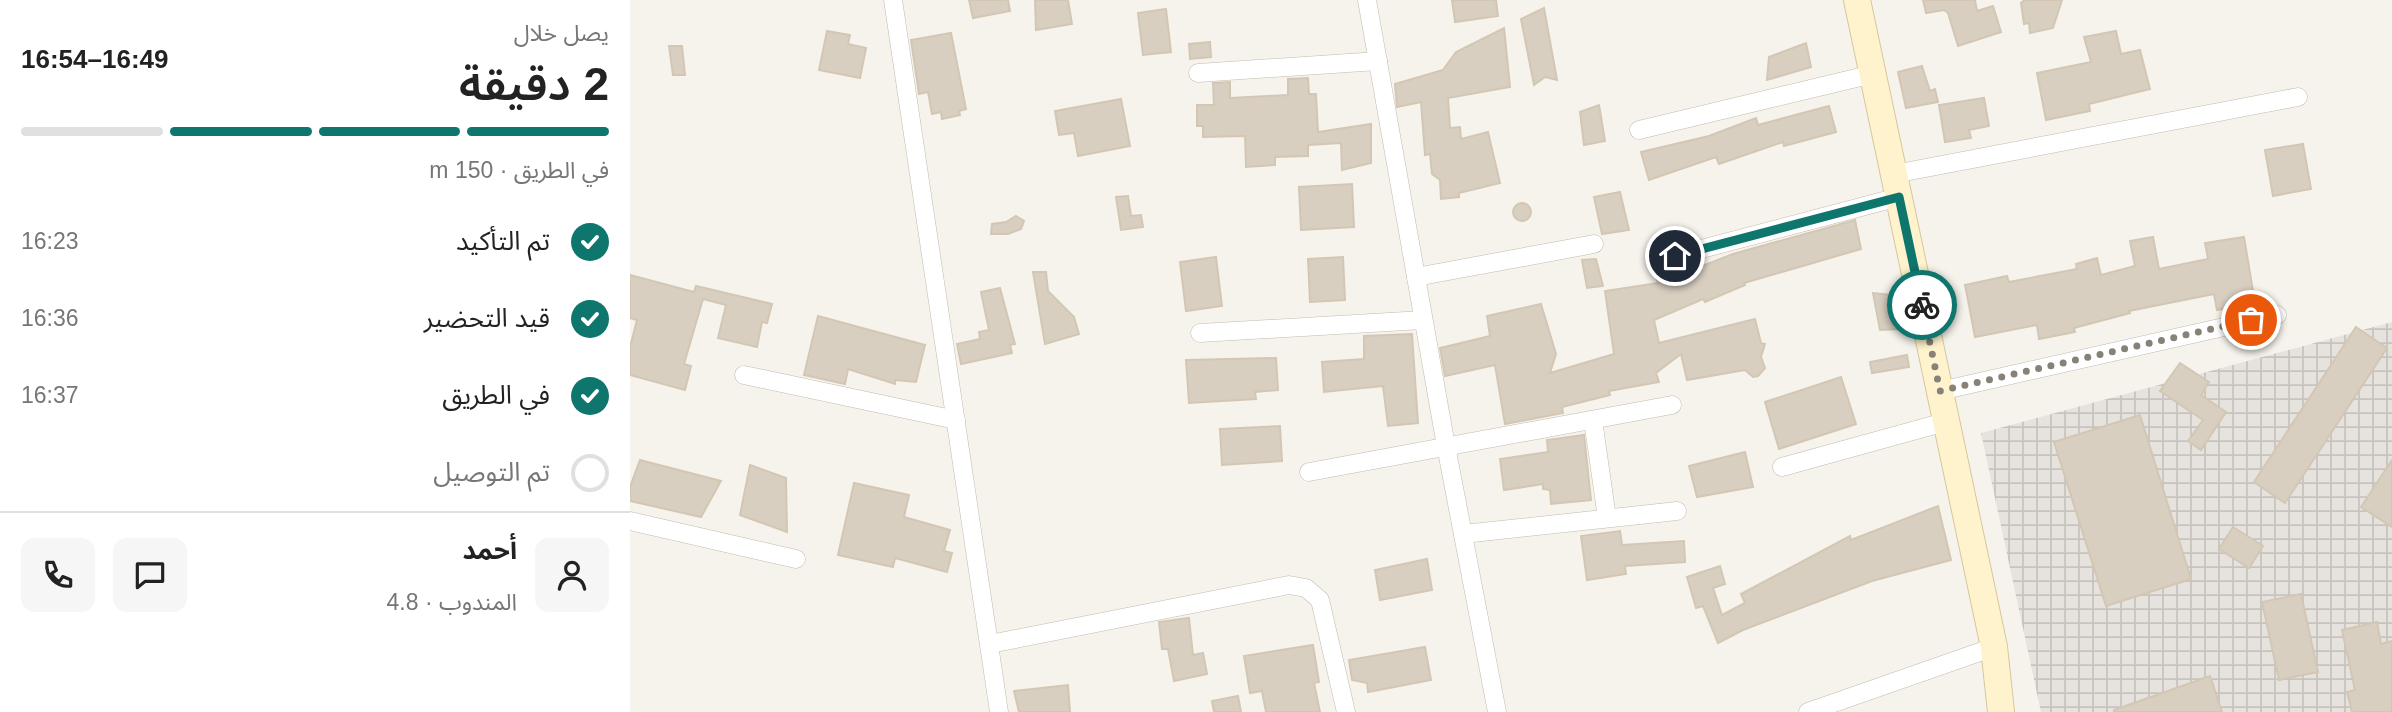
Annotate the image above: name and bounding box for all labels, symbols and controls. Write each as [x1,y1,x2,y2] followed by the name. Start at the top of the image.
[514,20,609,46] text: يصل خلال
[21,44,168,74] text: 16:49–16:54
[459,58,609,110] text: 2 دقيقة
[429,157,609,183] text: في الطريق · 150 m
[571,223,609,261] icon: check
[456,226,550,256] text: تم التأكيد
[1645,226,1705,286] pin
[21,228,79,254] text: 16:23
[1656,237,1694,275] icon: home
[1887,270,1957,340] courier
[1903,286,1941,324] icon: bike
[2221,290,2281,350] pin
[571,300,609,338] icon: check
[2232,301,2270,339] icon: bag
[424,303,550,333] text: قيد التحضير
[21,305,79,331] text: 16:36
[571,377,609,415] icon: check
[442,380,550,410] text: في الطريق
[21,382,79,408] text: 16:37
[433,457,550,487] text: تم التوصيل
[463,535,517,565] text: أحمد
[21,538,95,612] button: phone
[113,538,187,612] button: chat
[535,538,609,612] button: person
[387,589,517,615] text: المندوب · 4.8

